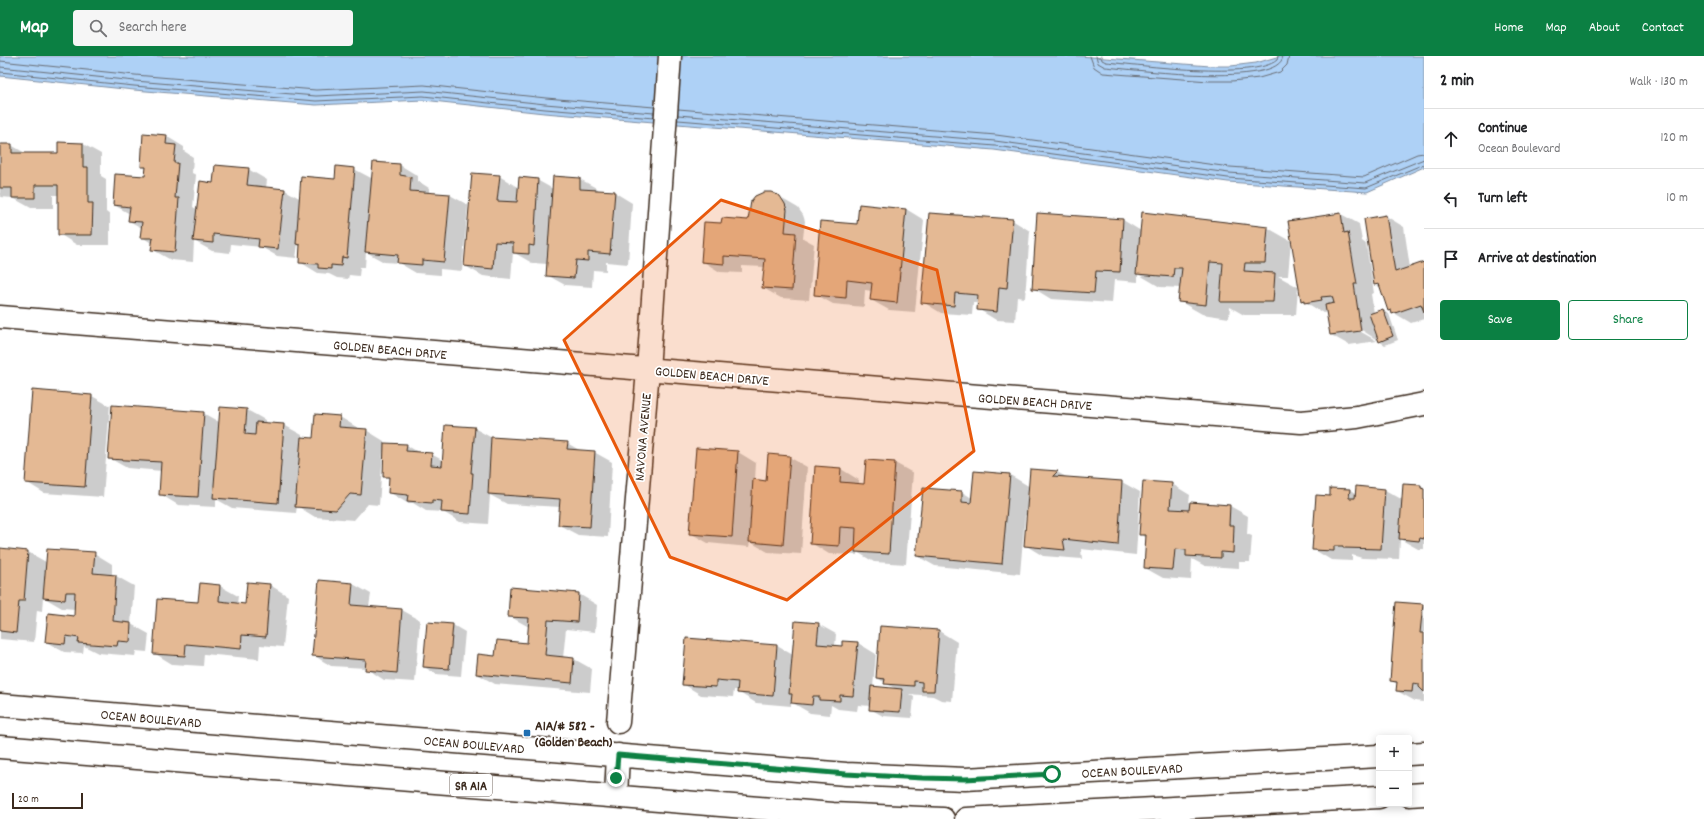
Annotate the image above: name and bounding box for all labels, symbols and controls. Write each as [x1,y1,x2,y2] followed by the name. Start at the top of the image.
[73,10,353,46] search box
[20,15,49,42] text: Map
[87,17,109,39] icon: search
[119,17,187,39] text: Search here
[1494,18,1523,38] text: Home
[1545,18,1567,38] text: Map
[1589,18,1620,38] text: About
[1642,18,1684,38] text: Contact
[1440,70,1474,94] text: 2 min
[1629,73,1688,92] text: Walk · 130 m
[1478,118,1527,140] text: Continue
[1440,128,1462,150] icon: ahead
[1660,129,1688,148] text: 120 m
[1478,140,1560,159] text: Ocean Boulevard
[1440,188,1462,210] icon: left
[1478,188,1527,210] text: Turn left
[1666,189,1688,208] text: 10 m
[1440,248,1462,270] icon: arrive
[1478,248,1596,270] text: Arrive at destination
[1440,300,1560,340] button: Save
[1568,300,1688,340] button: Share
[332,336,448,366] street label: GOLDEN BEACH DRIVE
[654,362,770,392] street label: GOLDEN BEACH DRIVE
[977,389,1093,417] street label: GOLDEN BEACH DRIVE
[630,392,658,482] street label: NAVONA AVENUE
[100,706,202,734] street label: OCEAN BOULEVARD
[535,717,613,753] place label: A1A/# 582 - (Golden Beach)
[522,728,532,738] marker: A1A/# 582 - (Golden Beach)
[423,732,525,760] street label: OCEAN BOULEVARD
[1376,735,1412,807] map controls
[1376,735,1412,771] button: +
[1081,759,1183,785] street label: OCEAN BOULEVARD
[1043,765,1061,783] route start
[607,769,625,787] route end
[1376,771,1412,807] button: −
[450,774,492,796] road number: SR A1A
[12,791,83,810] scale bar
[18,792,39,808] text: 20 m

